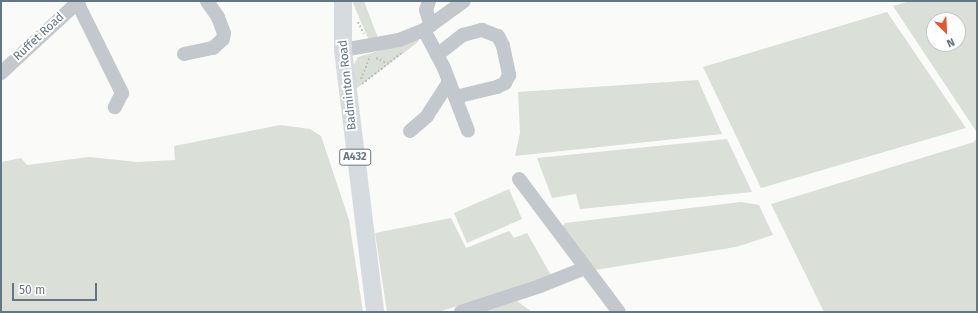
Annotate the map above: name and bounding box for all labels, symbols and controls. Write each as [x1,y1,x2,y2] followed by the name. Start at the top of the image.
[11,10,67,64] street label: Ruffet Road
[926,12,966,52] north arrow
[945,35,957,50] text: N
[336,39,360,131] street label: Badminton Road
[339,148,371,166] road number: A432
[14,275,99,301] scale bar
[19,283,45,297] text: 50 m

